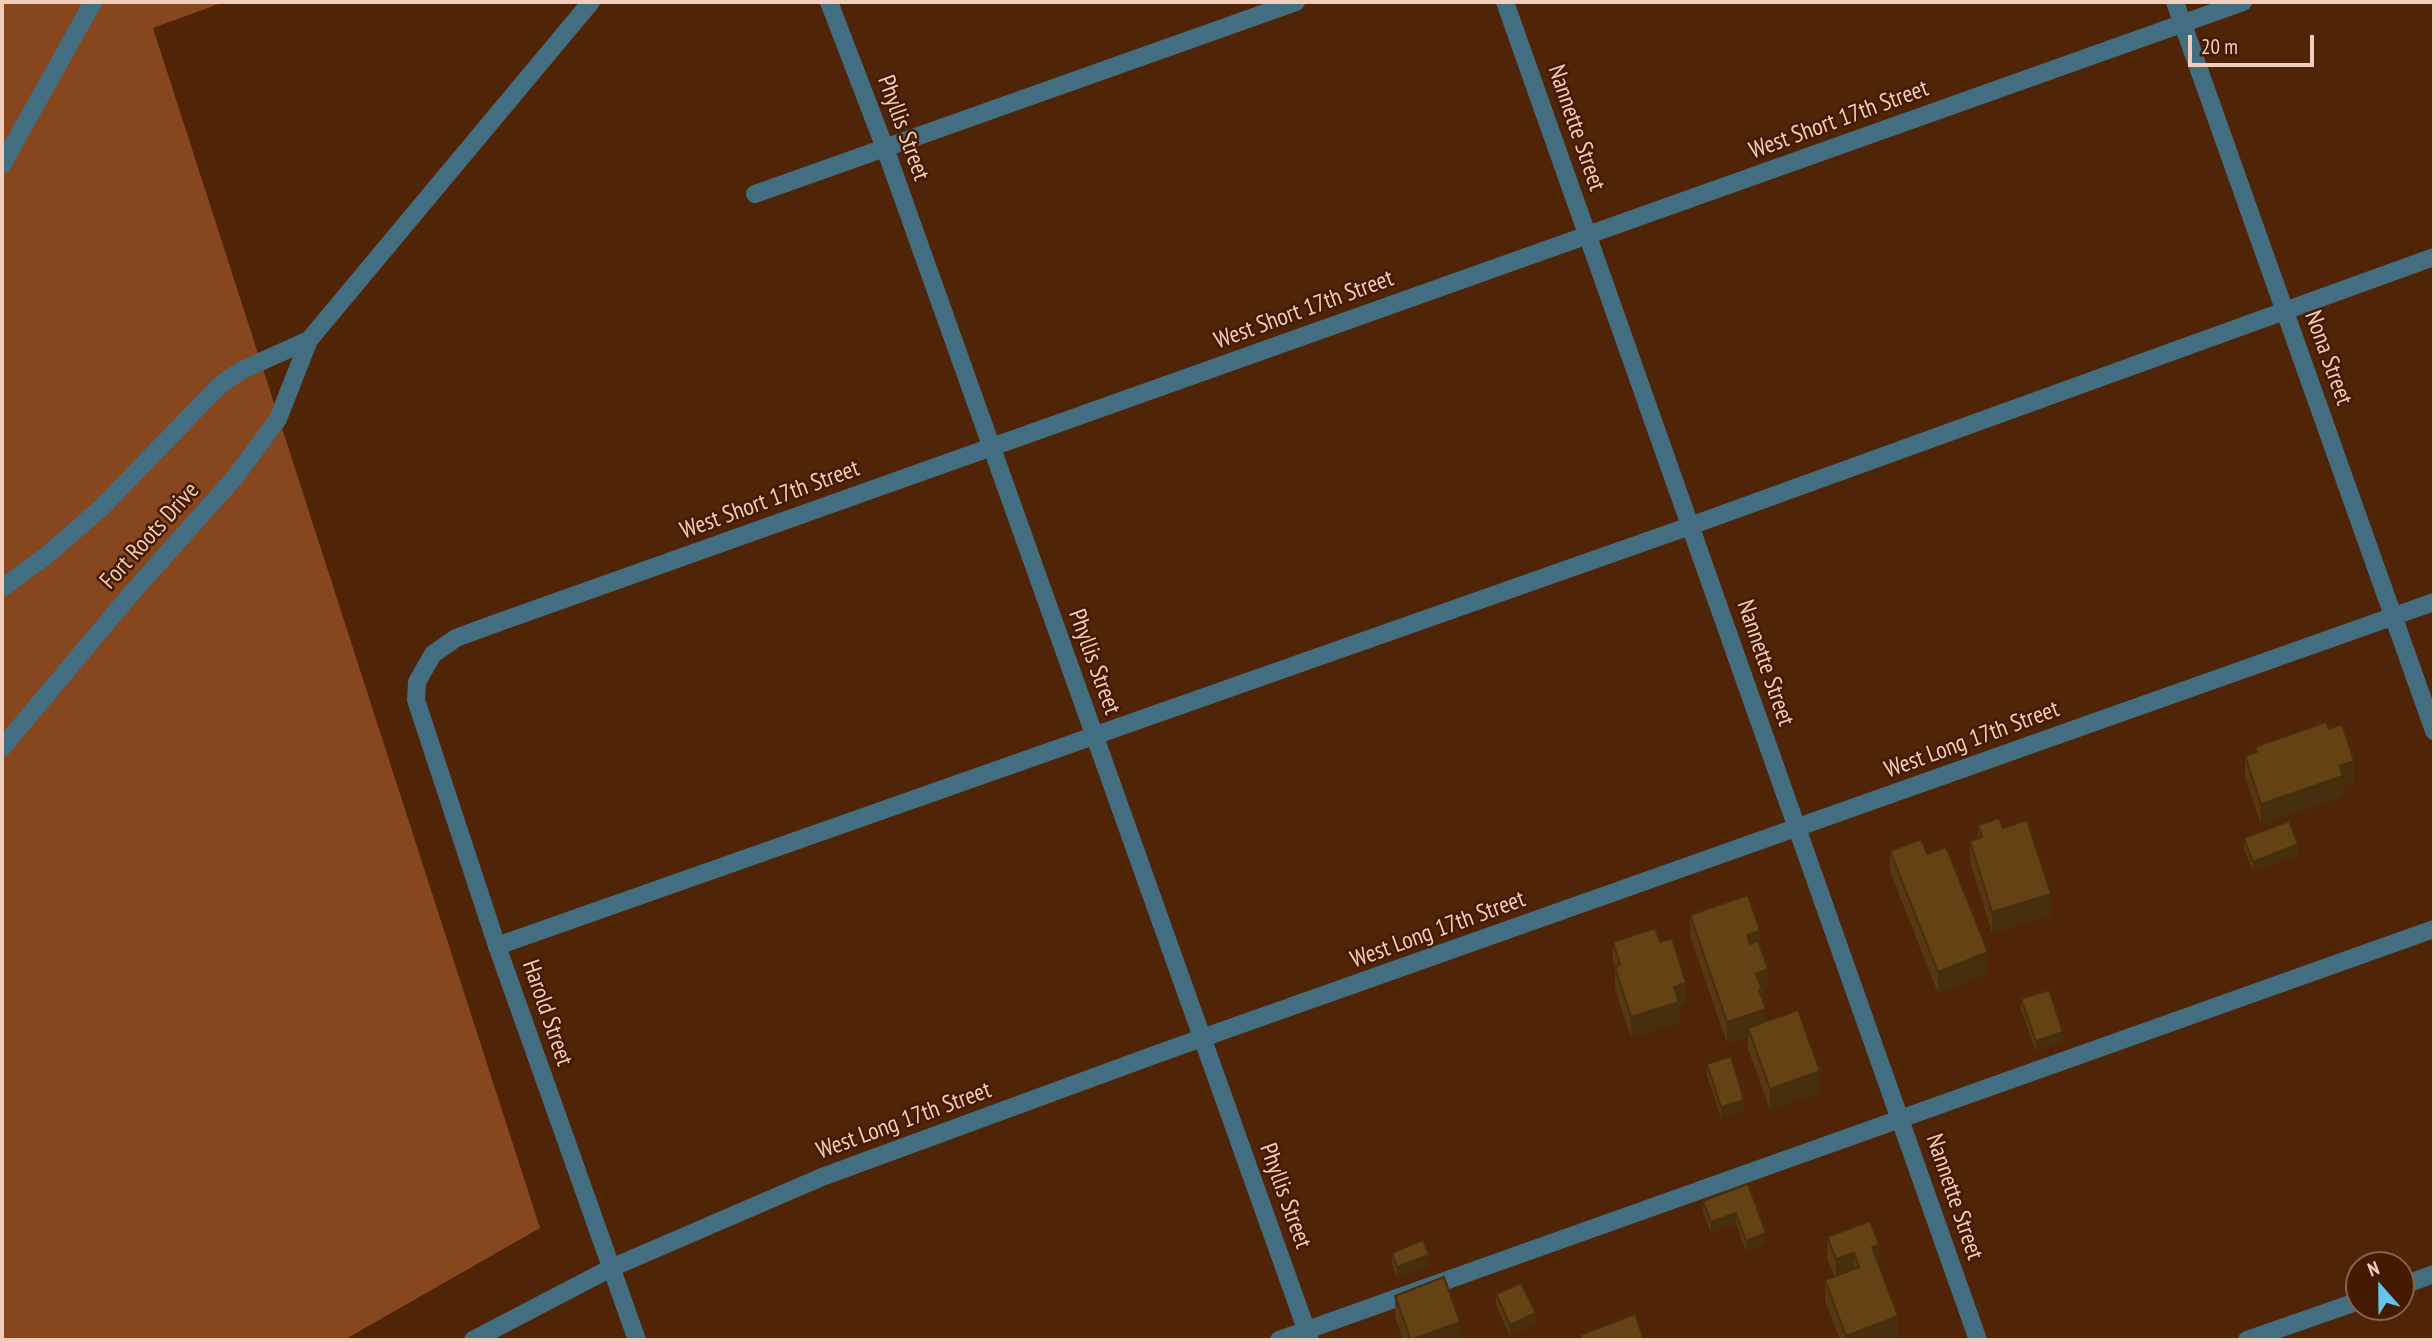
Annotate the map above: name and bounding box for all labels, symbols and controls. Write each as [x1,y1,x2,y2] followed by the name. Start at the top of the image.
[2191,21,2317,65] scale bar
[2201,33,2238,60] text: 20 m
[1541,61,1611,195] street label: Nannette Street
[871,72,935,184] street label: Phyllis Street
[1746,74,1932,166] street label: West Short 17th Street
[1211,264,1397,356] street label: West Short 17th Street
[2298,307,2358,409] street label: Nona Street
[677,454,863,546] street label: West Short 17th Street
[95,477,205,595] street label: Fort Roots Drive
[1730,596,1800,730] street label: Nannette Street
[1062,606,1126,718] street label: Phyllis Street
[1881,695,2063,785] street label: West Long 17th Street
[1347,885,1529,975] street label: West Long 17th Street
[515,956,579,1070] street label: Harold Street
[813,1076,995,1166] street label: West Long 17th Street
[1919,1130,1989,1264] street label: Nannette Street
[1253,1140,1317,1252] street label: Phyllis Street
[2345,1251,2415,1321] north arrow
[2364,1255,2382,1281] text: N

